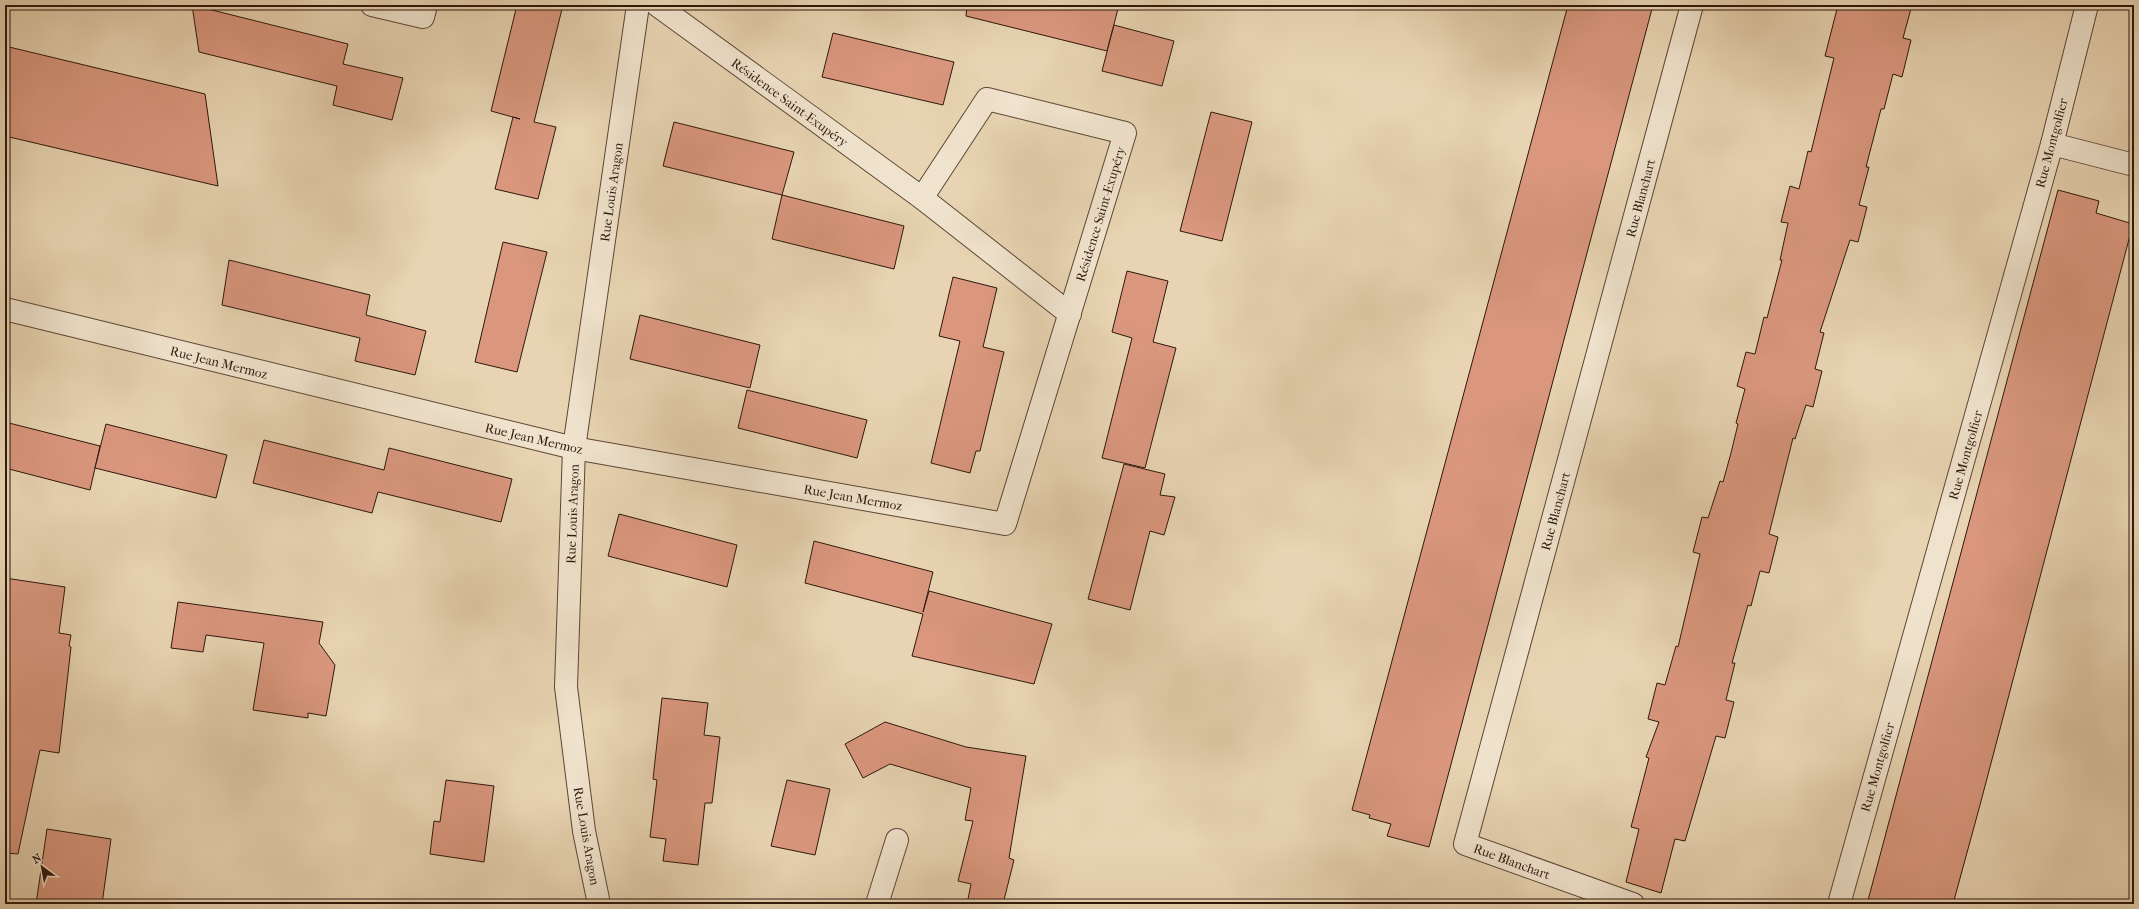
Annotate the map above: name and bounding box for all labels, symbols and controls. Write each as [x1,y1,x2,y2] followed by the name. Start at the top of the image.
[729,55,852,150] street label: Résidence Saint-Exupéry
[2032,96,2071,190] street label: Rue Montgolfier
[597,141,626,243] street label: Rue Louis Aragon
[1073,144,1128,283] street label: Résidence Saint-Exupéry
[1623,157,1658,239] street label: Rue Blanchart
[169,343,269,382] street label: Rue Jean Mermoz
[1946,408,1986,502] street label: Rue Montgolfier
[484,420,584,457] street label: Rue Jean Mermoz
[563,463,582,564] street label: Rue Louis Aragon
[1538,470,1573,552] street label: Rue Blanchart
[802,481,904,514] street label: Rue Jean Mermoz
[1858,720,1898,814] street label: Rue Montgolfier
[570,786,603,887] street label: Rue Louis Aragon
[1471,841,1553,882] street label: Rue Blanchart
[22,847,62,887] north arrow
[30,851,44,867] text: N

